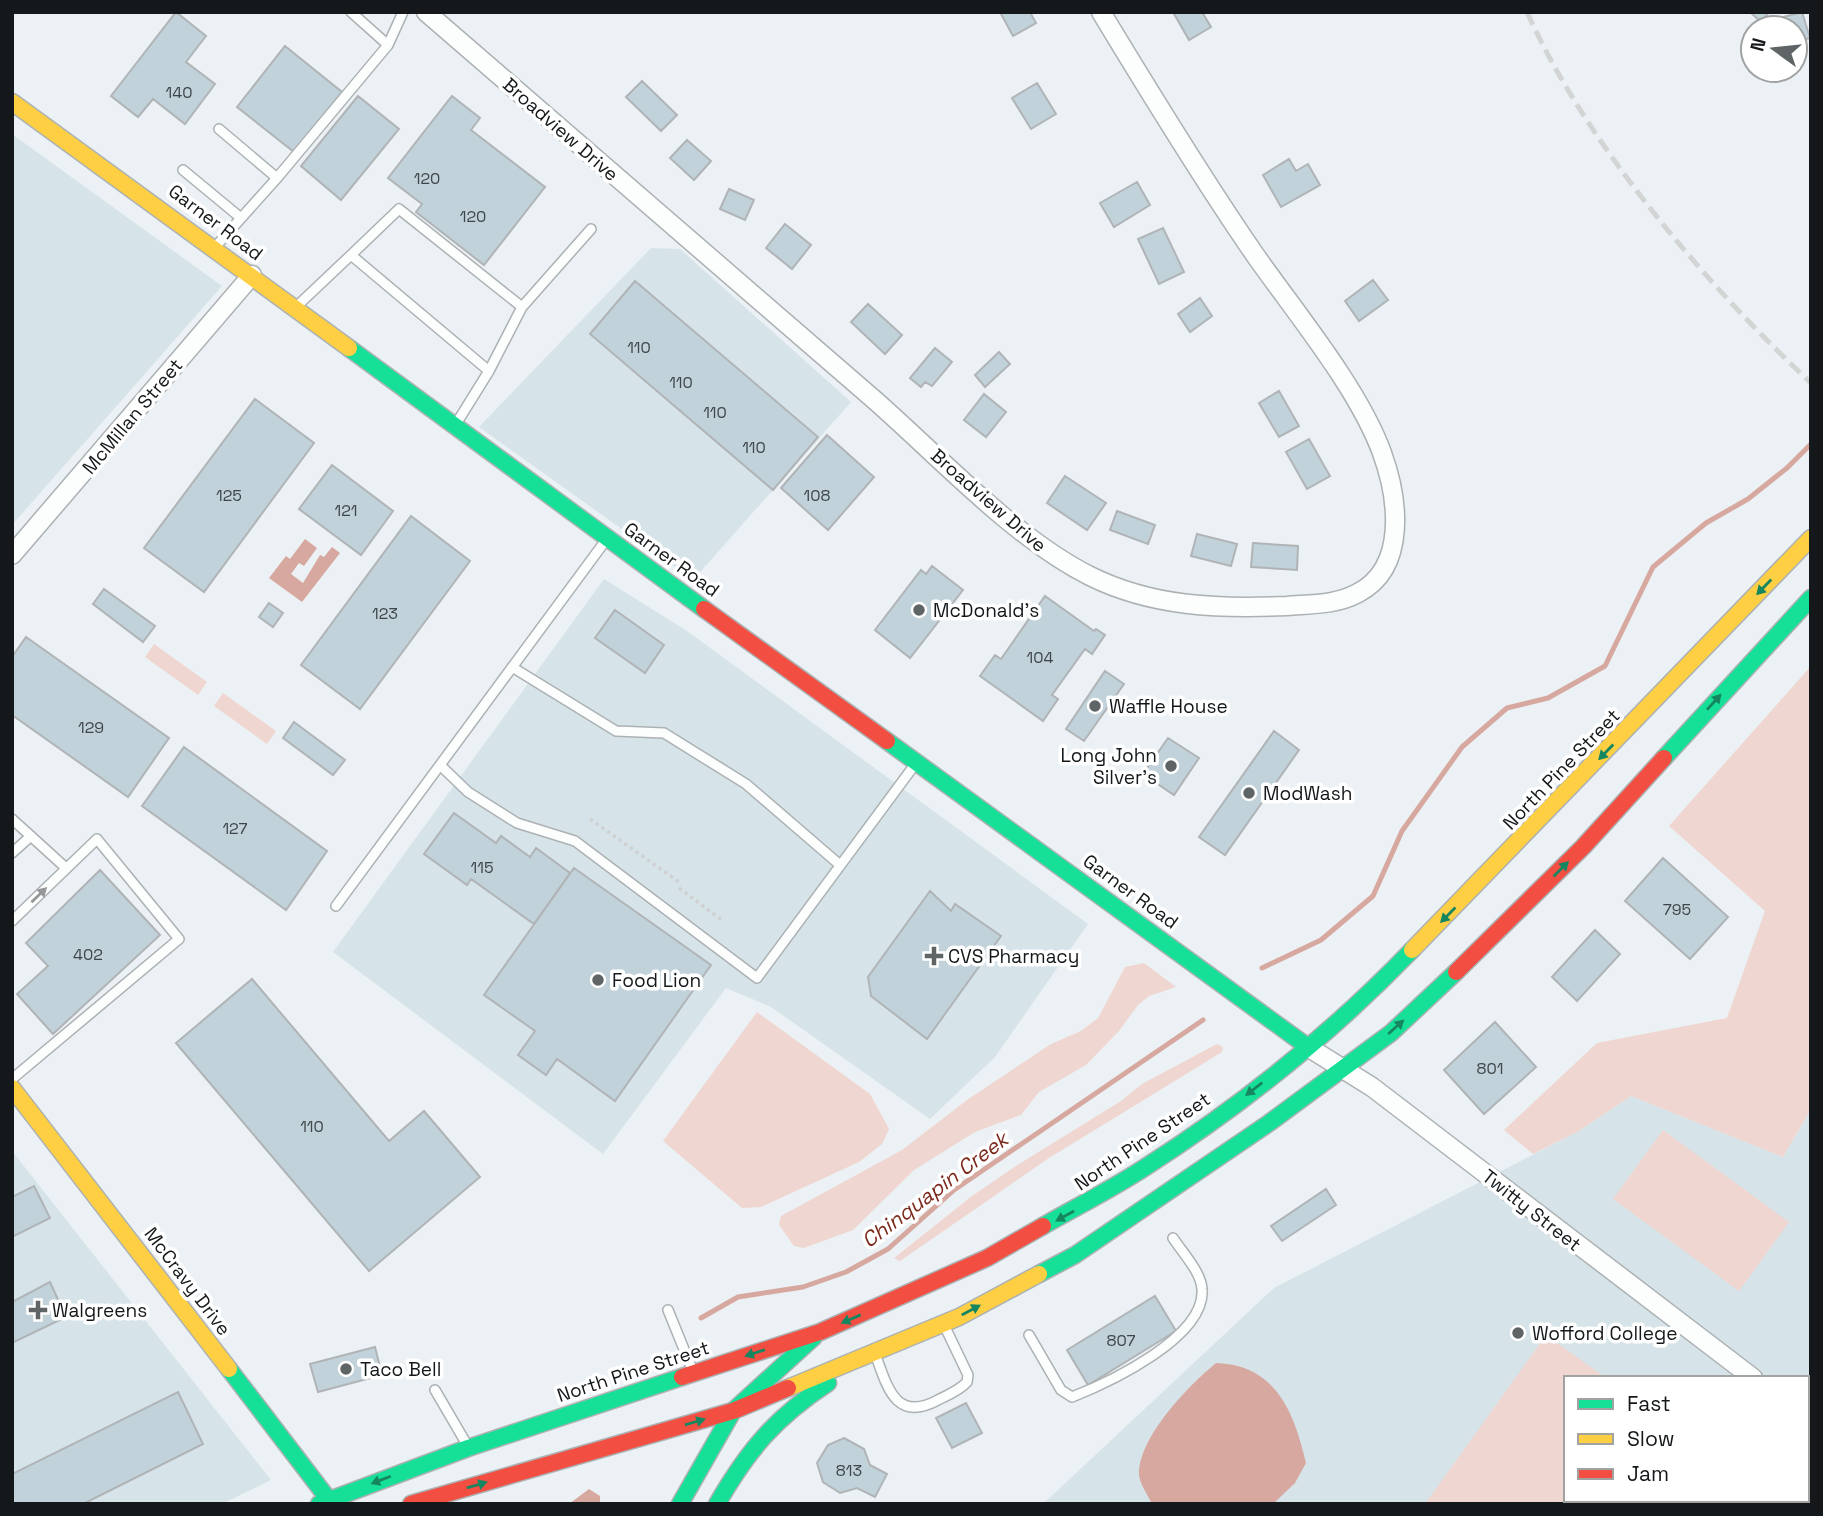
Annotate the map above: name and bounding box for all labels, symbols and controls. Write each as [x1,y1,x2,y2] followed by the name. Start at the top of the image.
[1739,14,1809,84] north arrow
[1744,35,1772,54] text: N
[498,72,624,187] street label: Broadview Drive
[166,82,192,103] house number: 140
[414,168,440,189] house number: 120
[163,179,268,266] street label: Garner Road
[460,206,486,227] house number: 120
[627,337,651,358] house number: 110
[77,353,188,479] street label: McMillan Street
[669,372,693,393] house number: 110
[703,402,727,423] house number: 110
[742,437,766,458] house number: 110
[926,443,1052,558] street label: Broadview Drive
[216,485,242,506] house number: 125
[804,485,830,506] house number: 108
[334,500,358,521] house number: 121
[619,516,724,602] street label: Garner Road
[1755,579,1772,596] one-way arrow
[933,598,1039,623] place label: McDonald's
[911,602,927,618] marker: McDonald's
[372,603,398,624] house number: 123
[1027,647,1053,668] house number: 104
[1109,694,1228,719] place label: Waffle House
[1706,694,1722,711] one-way arrow
[1087,698,1103,714] marker: Waffle House
[1497,704,1625,835] street label: North Pine Street
[78,717,104,738] house number: 129
[1060,743,1157,790] place label: Long John Silver's
[1598,743,1615,760] one-way arrow
[1163,758,1179,774] marker: Long John Silver's
[1263,781,1352,806] place label: ModWash
[1241,785,1257,801] marker: ModWash
[222,818,248,839] house number: 127
[1078,848,1183,934] street label: Garner Road
[471,857,493,878] house number: 115
[1552,861,1569,878] one-way arrow
[30,887,47,903] one-way arrow
[1663,899,1691,920] house number: 795
[1440,907,1456,923] one-way arrow
[73,944,103,965] house number: 402
[948,944,1079,969] place label: CVS Pharmacy
[926,948,942,964] marker: CVS Pharmacy
[612,968,701,993] place label: Food Lion
[590,972,606,988] marker: Food Lion
[1388,1020,1405,1035] one-way arrow
[1477,1058,1503,1079] house number: 801
[1245,1081,1263,1095] one-way arrow
[1070,1087,1215,1196] street label: North Pine Street
[300,1116,324,1137] house number: 110
[856,1124,1016,1254] water label: Chinquapin Creek
[1477,1164,1586,1257] street label: Twitty Street
[1056,1210,1075,1222] one-way arrow
[139,1222,237,1341] street label: McCravy Drive
[52,1298,147,1323] place label: Walgreens
[30,1302,46,1318] marker: Walgreens
[961,1305,981,1316] one-way arrow
[841,1313,862,1324] one-way arrow
[1532,1321,1677,1346] place label: Wofford College
[1510,1325,1526,1341] marker: Wofford College
[1107,1330,1135,1351] house number: 807
[554,1335,712,1408] street label: North Pine Street
[744,1349,765,1359] one-way arrow
[360,1357,441,1382] place label: Taco Bell
[338,1361,354,1377] marker: Taco Bell
[1564,1376,1809,1502] legend
[1627,1390,1671,1417] text: Fast
[685,1417,706,1427] one-way arrow
[1627,1425,1675,1452] text: Slow
[836,1460,862,1481] house number: 813
[1627,1460,1669,1487] text: Jam
[371,1474,392,1485] one-way arrow
[466,1479,488,1490] one-way arrow

